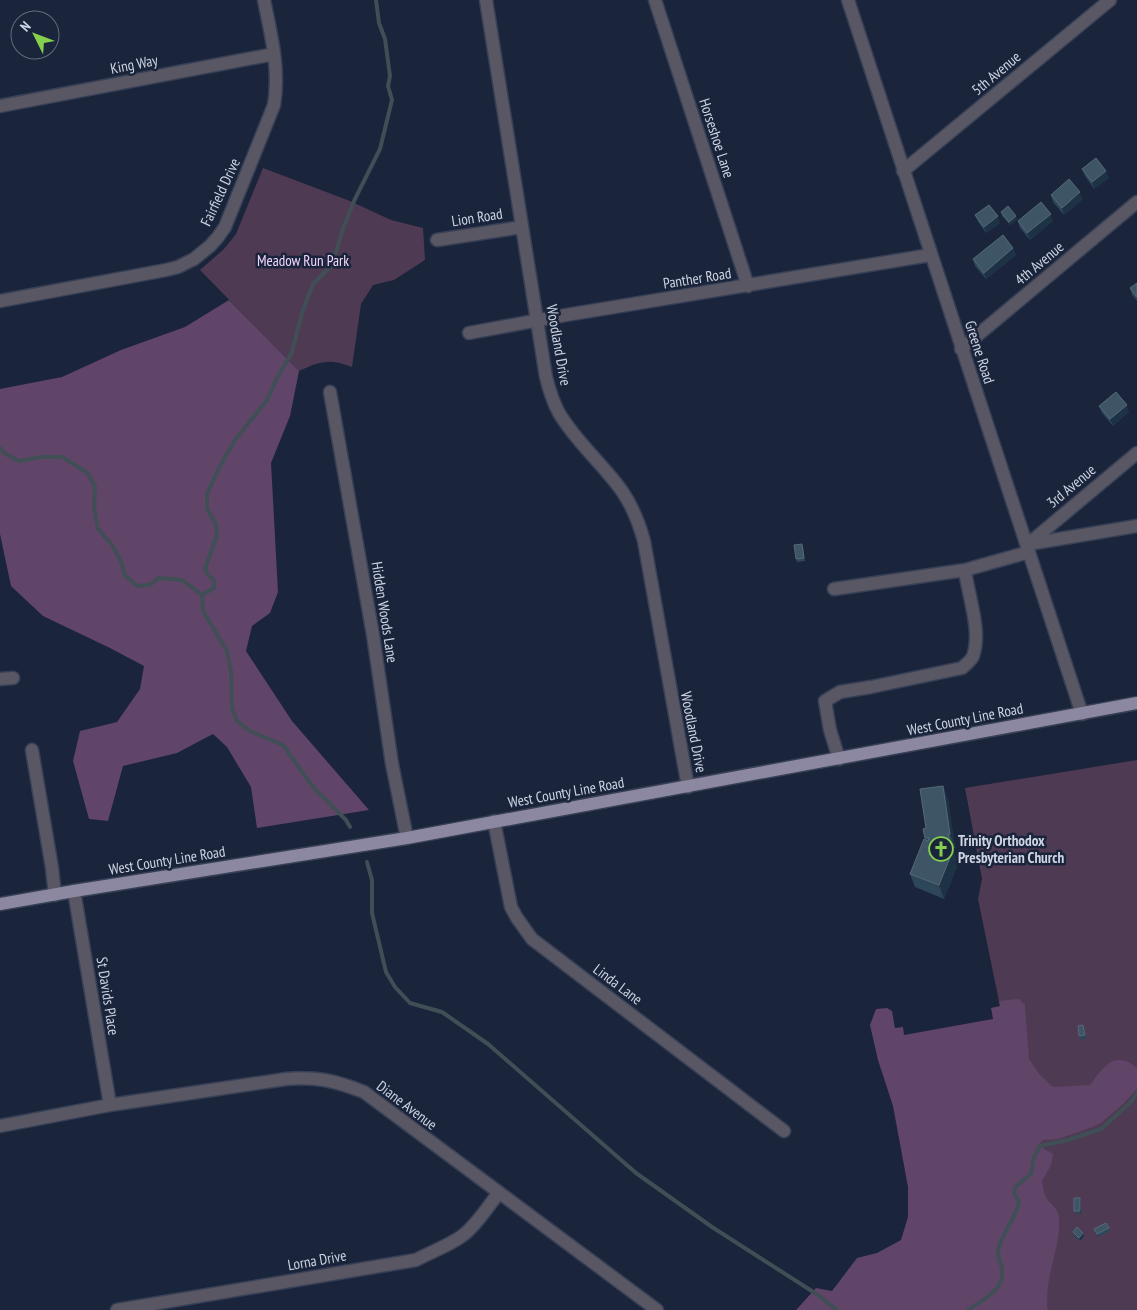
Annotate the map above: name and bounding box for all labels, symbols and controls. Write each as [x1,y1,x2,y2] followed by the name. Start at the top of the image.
[10,10,60,60] north arrow
[16,17,35,35] text: N
[968,47,1024,99] street label: 5th Avenue
[109,50,160,78] street label: King Way
[695,96,739,180] street label: Horseshoe Lane
[196,155,244,229] street label: Fairfield Drive
[450,204,504,230] street label: Lion Road
[1011,237,1067,289] street label: 4th Avenue
[257,251,349,270] park label: Meadow Run Park
[662,263,732,293] street label: Panther Road
[543,303,575,387] street label: Woodland Drive
[961,318,999,386] street label: Greene Road
[1043,460,1099,512] street label: 3rd Avenue
[368,560,402,664] street label: Hidden Woods Lane
[677,690,711,774] street label: Woodland Drive
[905,698,1025,740] street label: West County Line Road
[506,772,626,812] street label: West County Line Road
[958,831,1064,867] place label: Trinity Orthodox Presbyterian Church
[928,836,954,862] church icon: Trinity Orthodox Presbyterian Church
[107,841,227,879] street label: West County Line Road
[92,956,124,1036] street label: St Davids Place
[590,959,646,1009] street label: Linda Lane
[373,1076,441,1134] street label: Diane Avenue
[286,1246,348,1274] street label: Lorna Drive

